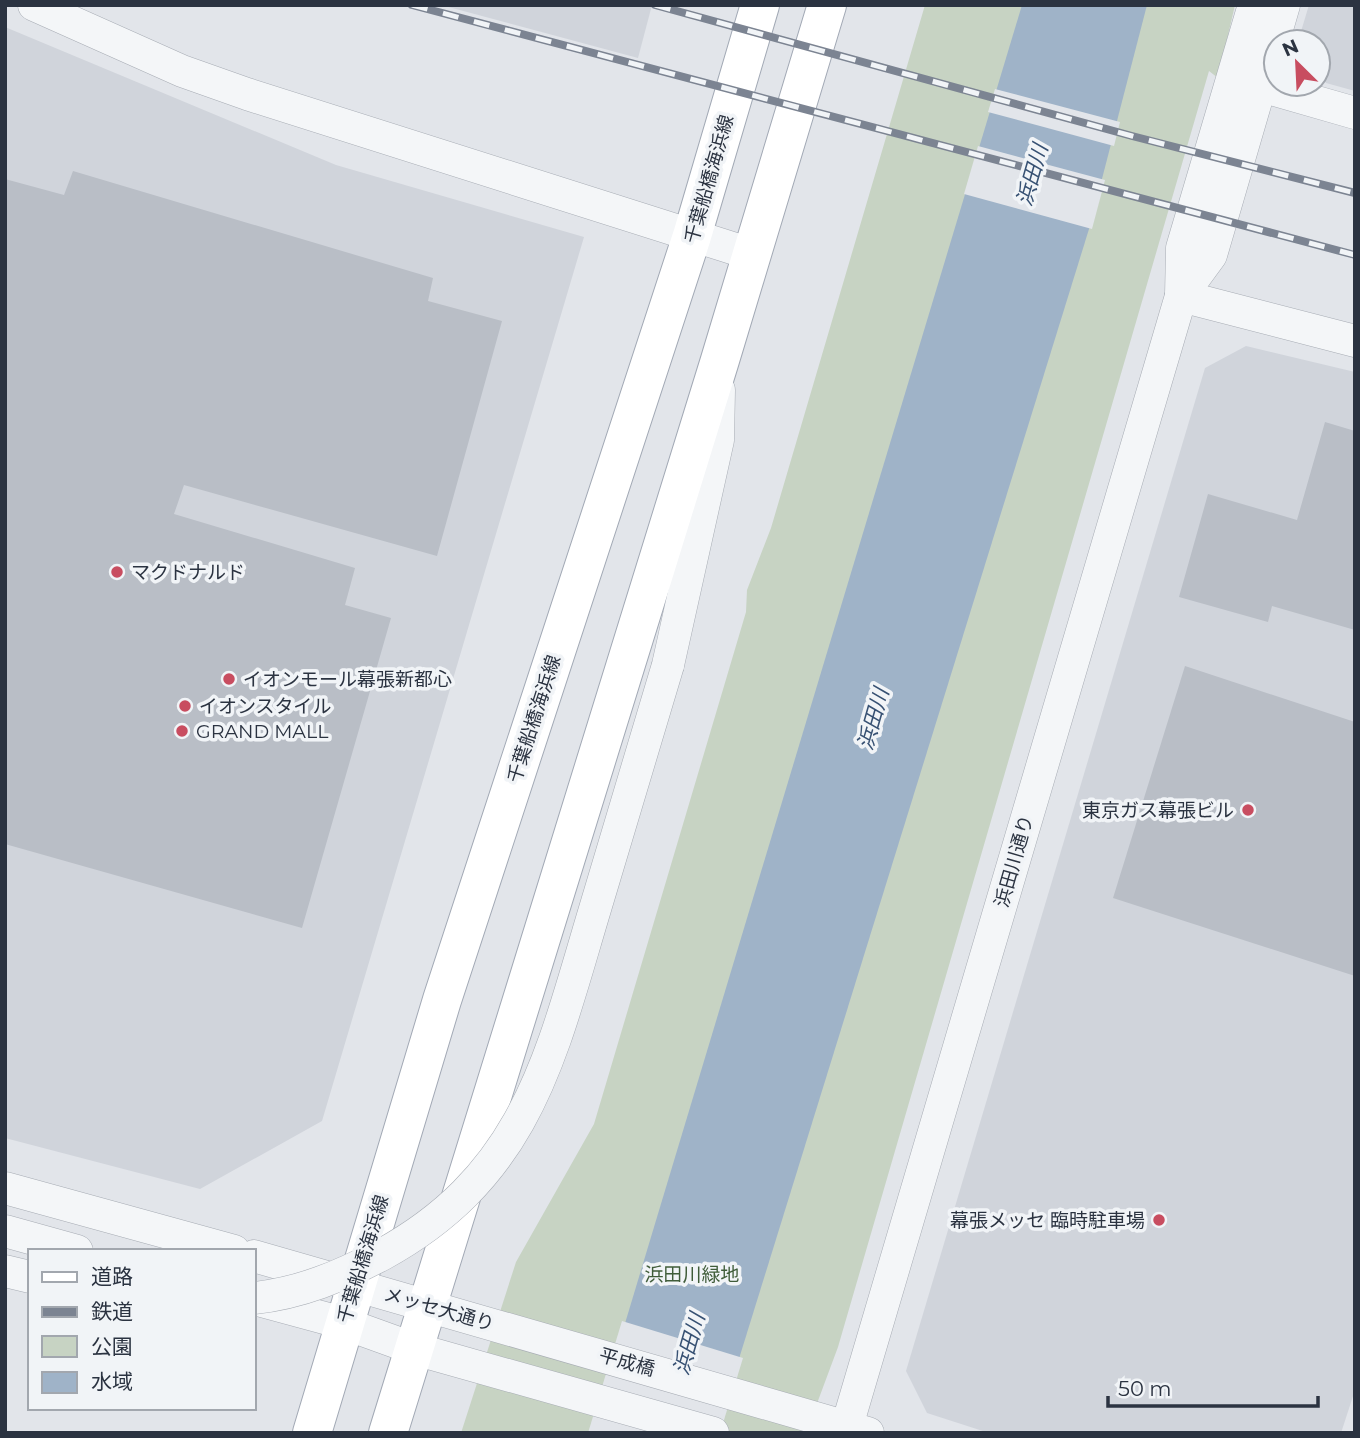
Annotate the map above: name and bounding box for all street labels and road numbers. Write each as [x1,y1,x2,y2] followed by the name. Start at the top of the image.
[680,112,738,246] street label: 千葉船橋海浜線
[503,652,565,786] street label: 千葉船橋海浜線
[990,812,1038,910] street label: 浜田川通り
[333,1192,393,1326] street label: 千葉船橋海浜線
[381,1282,497,1336] street label: メッセ大通り
[596,1343,658,1381] street label: 平成橋

